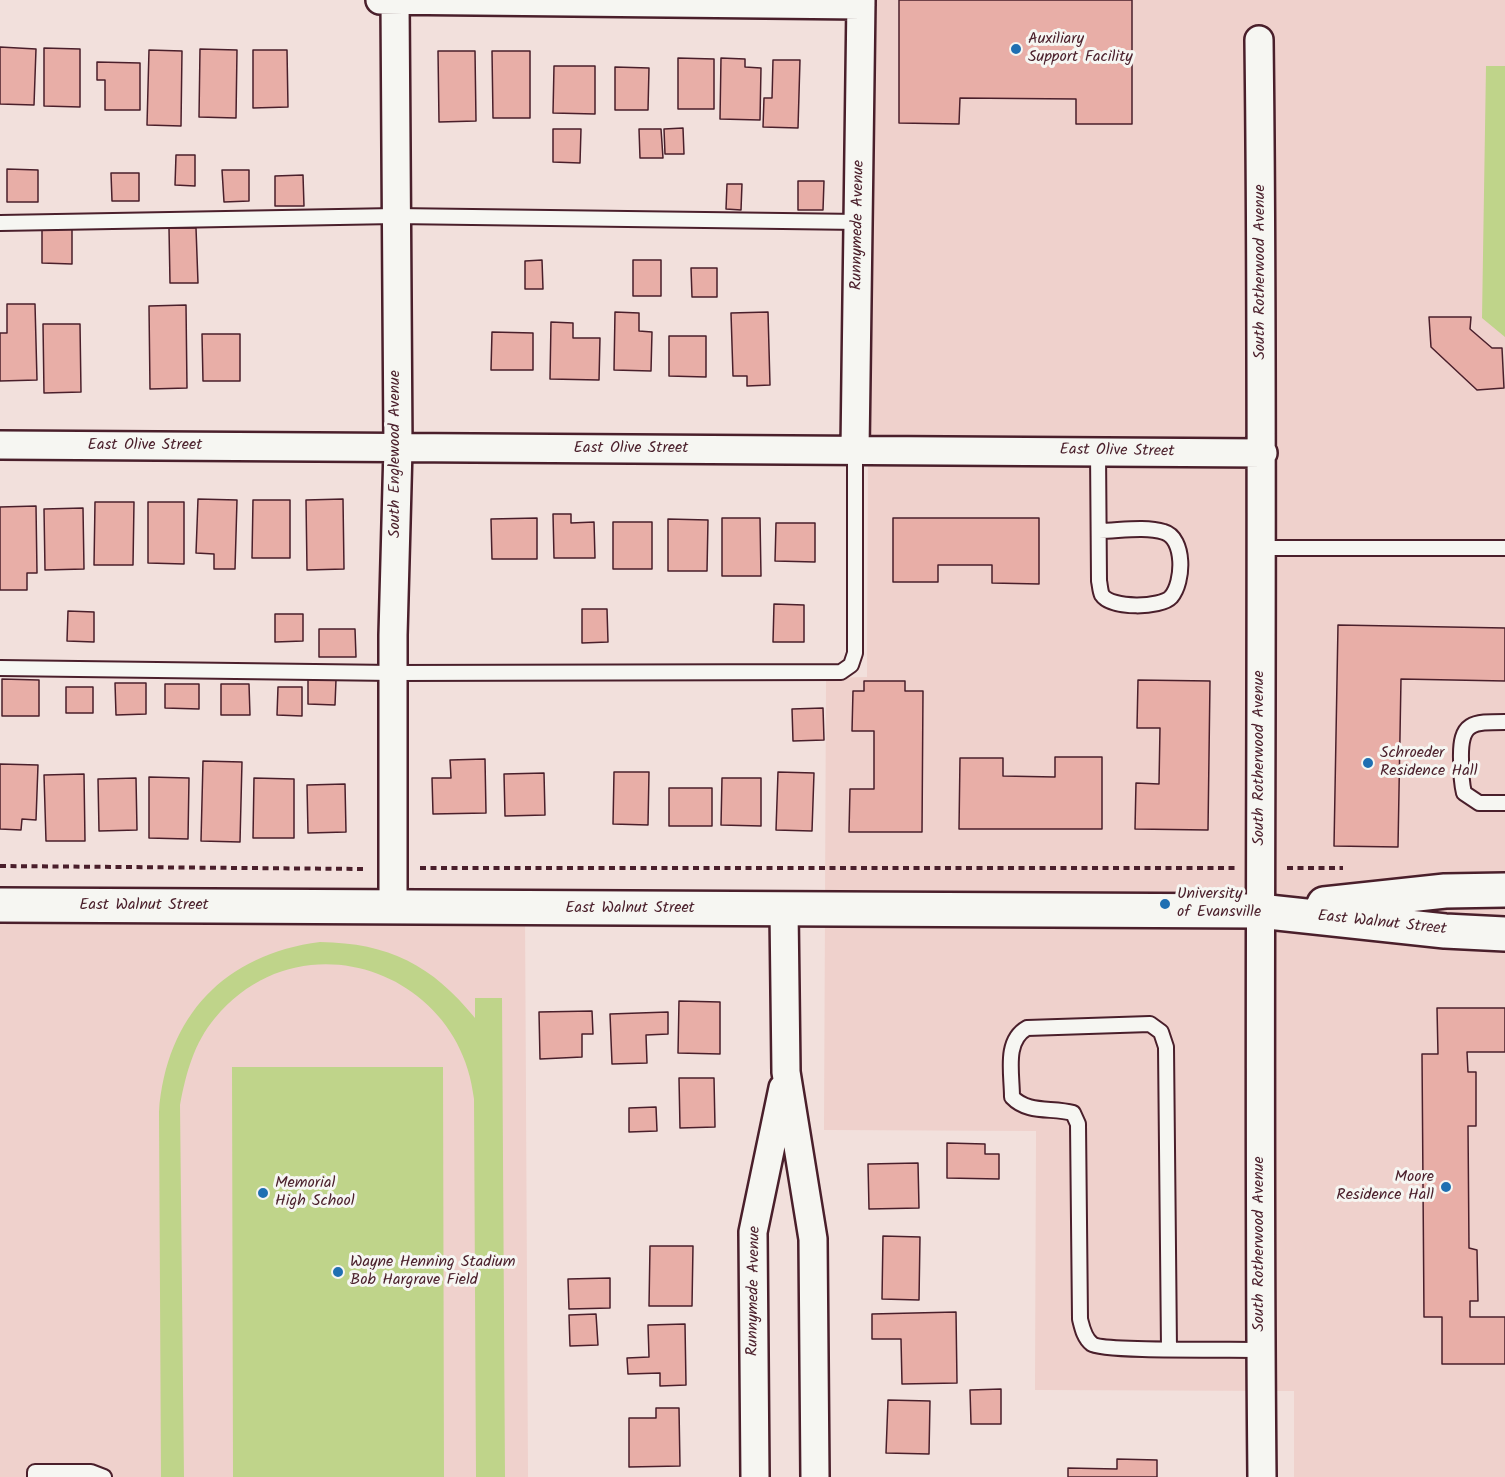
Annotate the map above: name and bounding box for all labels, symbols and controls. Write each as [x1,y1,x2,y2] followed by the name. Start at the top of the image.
[1028,30,1133,68] place label: Auxiliary Support Facility
[1009,42,1023,56] marker: Auxiliary Support Facility
[848,160,870,290] street label: Runnymede Avenue
[1251,184,1271,360] street label: South Rotherwood Avenue
[386,370,406,538] street label: South Englewood Avenue
[88,436,202,456] street label: East Olive Street
[574,439,688,459] street label: East Olive Street
[1059,441,1175,463] street label: East Olive Street
[1250,670,1270,846] street label: South Rotherwood Avenue
[1380,744,1478,782] place label: Schroeder Residence Hall
[1361,756,1375,770] marker: Schroeder Residence Hall
[1177,885,1261,923] place label: University of Evansville
[79,896,209,916] street label: East Walnut Street
[1158,897,1172,911] marker: University of Evansville
[565,899,695,919] street label: East Walnut Street
[1317,908,1447,940] street label: East Walnut Street
[1250,1156,1270,1332] street label: South Rotherwood Avenue
[1336,1168,1434,1206] place label: Moore Residence Hall
[275,1174,355,1212] place label: Memorial High School
[1439,1180,1453,1194] marker: Moore Residence Hall
[256,1186,270,1200] marker: Memorial High School
[744,1226,766,1356] street label: Runnymede Avenue
[350,1253,515,1291] place label: Wayne Henning Stadium Bob Hargrave Field
[331,1265,345,1279] marker: Wayne Henning Stadium Bob Hargrave Field

